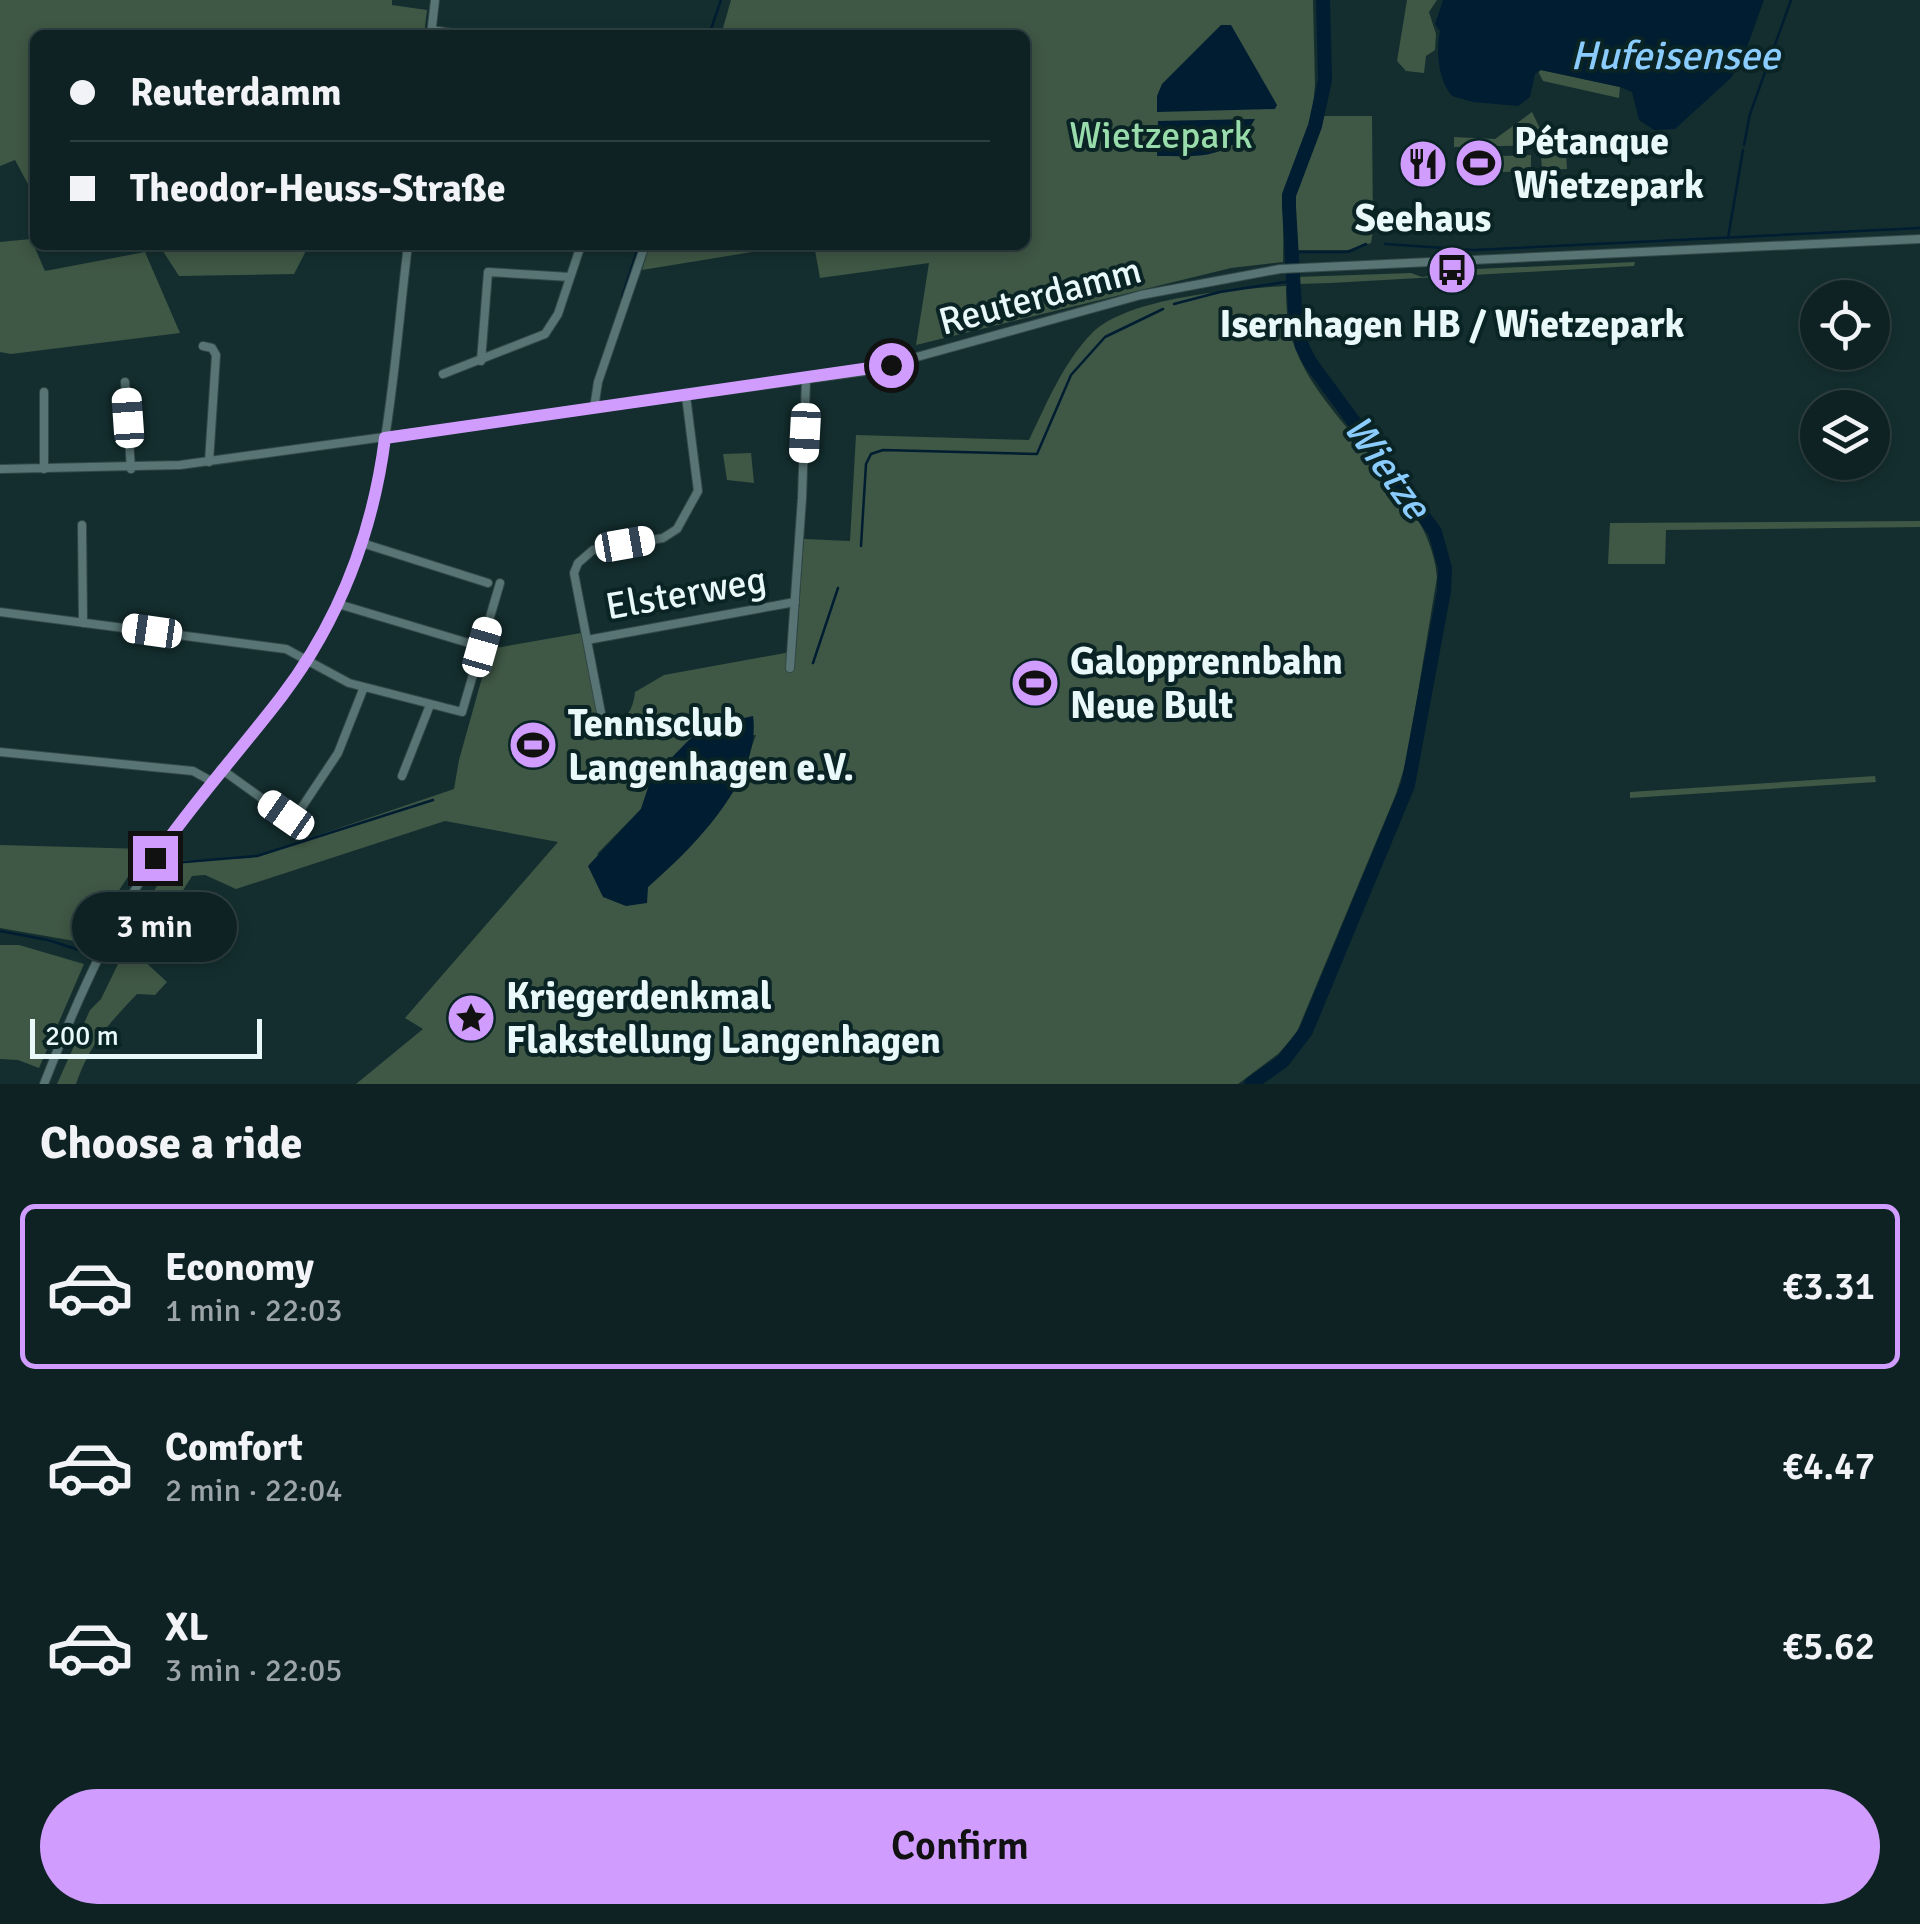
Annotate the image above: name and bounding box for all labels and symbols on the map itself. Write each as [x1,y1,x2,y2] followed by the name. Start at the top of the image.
[1570,31,1782,81] water label: Hufeisensee
[1069,112,1253,159] park label: Wietzepark
[1514,118,1704,209] place label: Pétanque Wietzepark
[1453,137,1505,189] sports icon: Pétanque Wietzepark
[1397,138,1449,190] restaurant icon: Seehaus
[1355,195,1491,242] place label: Seehaus
[1426,244,1478,296] bus stop icon: Isernhagen HB / Wietzepark
[934,246,1146,346] street label: Reuterdamm
[1220,301,1685,348] place label: Isernhagen HB / Wietzepark
[869,343,914,388] route start
[111,387,145,449] car
[788,402,822,464] car
[1332,405,1443,531] water label: Wietze
[593,524,657,564] car
[602,556,770,630] street label: Elsterweg
[120,612,184,650] car
[459,614,505,680] car
[1070,638,1343,729] place label: Galopprennbahn Neue Bult
[1009,657,1061,709] sports icon: Galopprennbahn Neue Bult
[568,700,854,791] place label: Tennisclub Langenhagen e.V.
[507,719,559,771] sports icon: Tennisclub Langenhagen e.V.
[253,786,319,844] car
[133,836,178,881] route end
[72,893,238,963] callout: 3 min
[506,973,941,1064] place label: Kriegerdenkmal Flakstellung Langenhagen
[445,992,497,1044] place icon: Kriegerdenkmal Flakstellung Langenhagen
[30,1014,262,1058] scale bar

